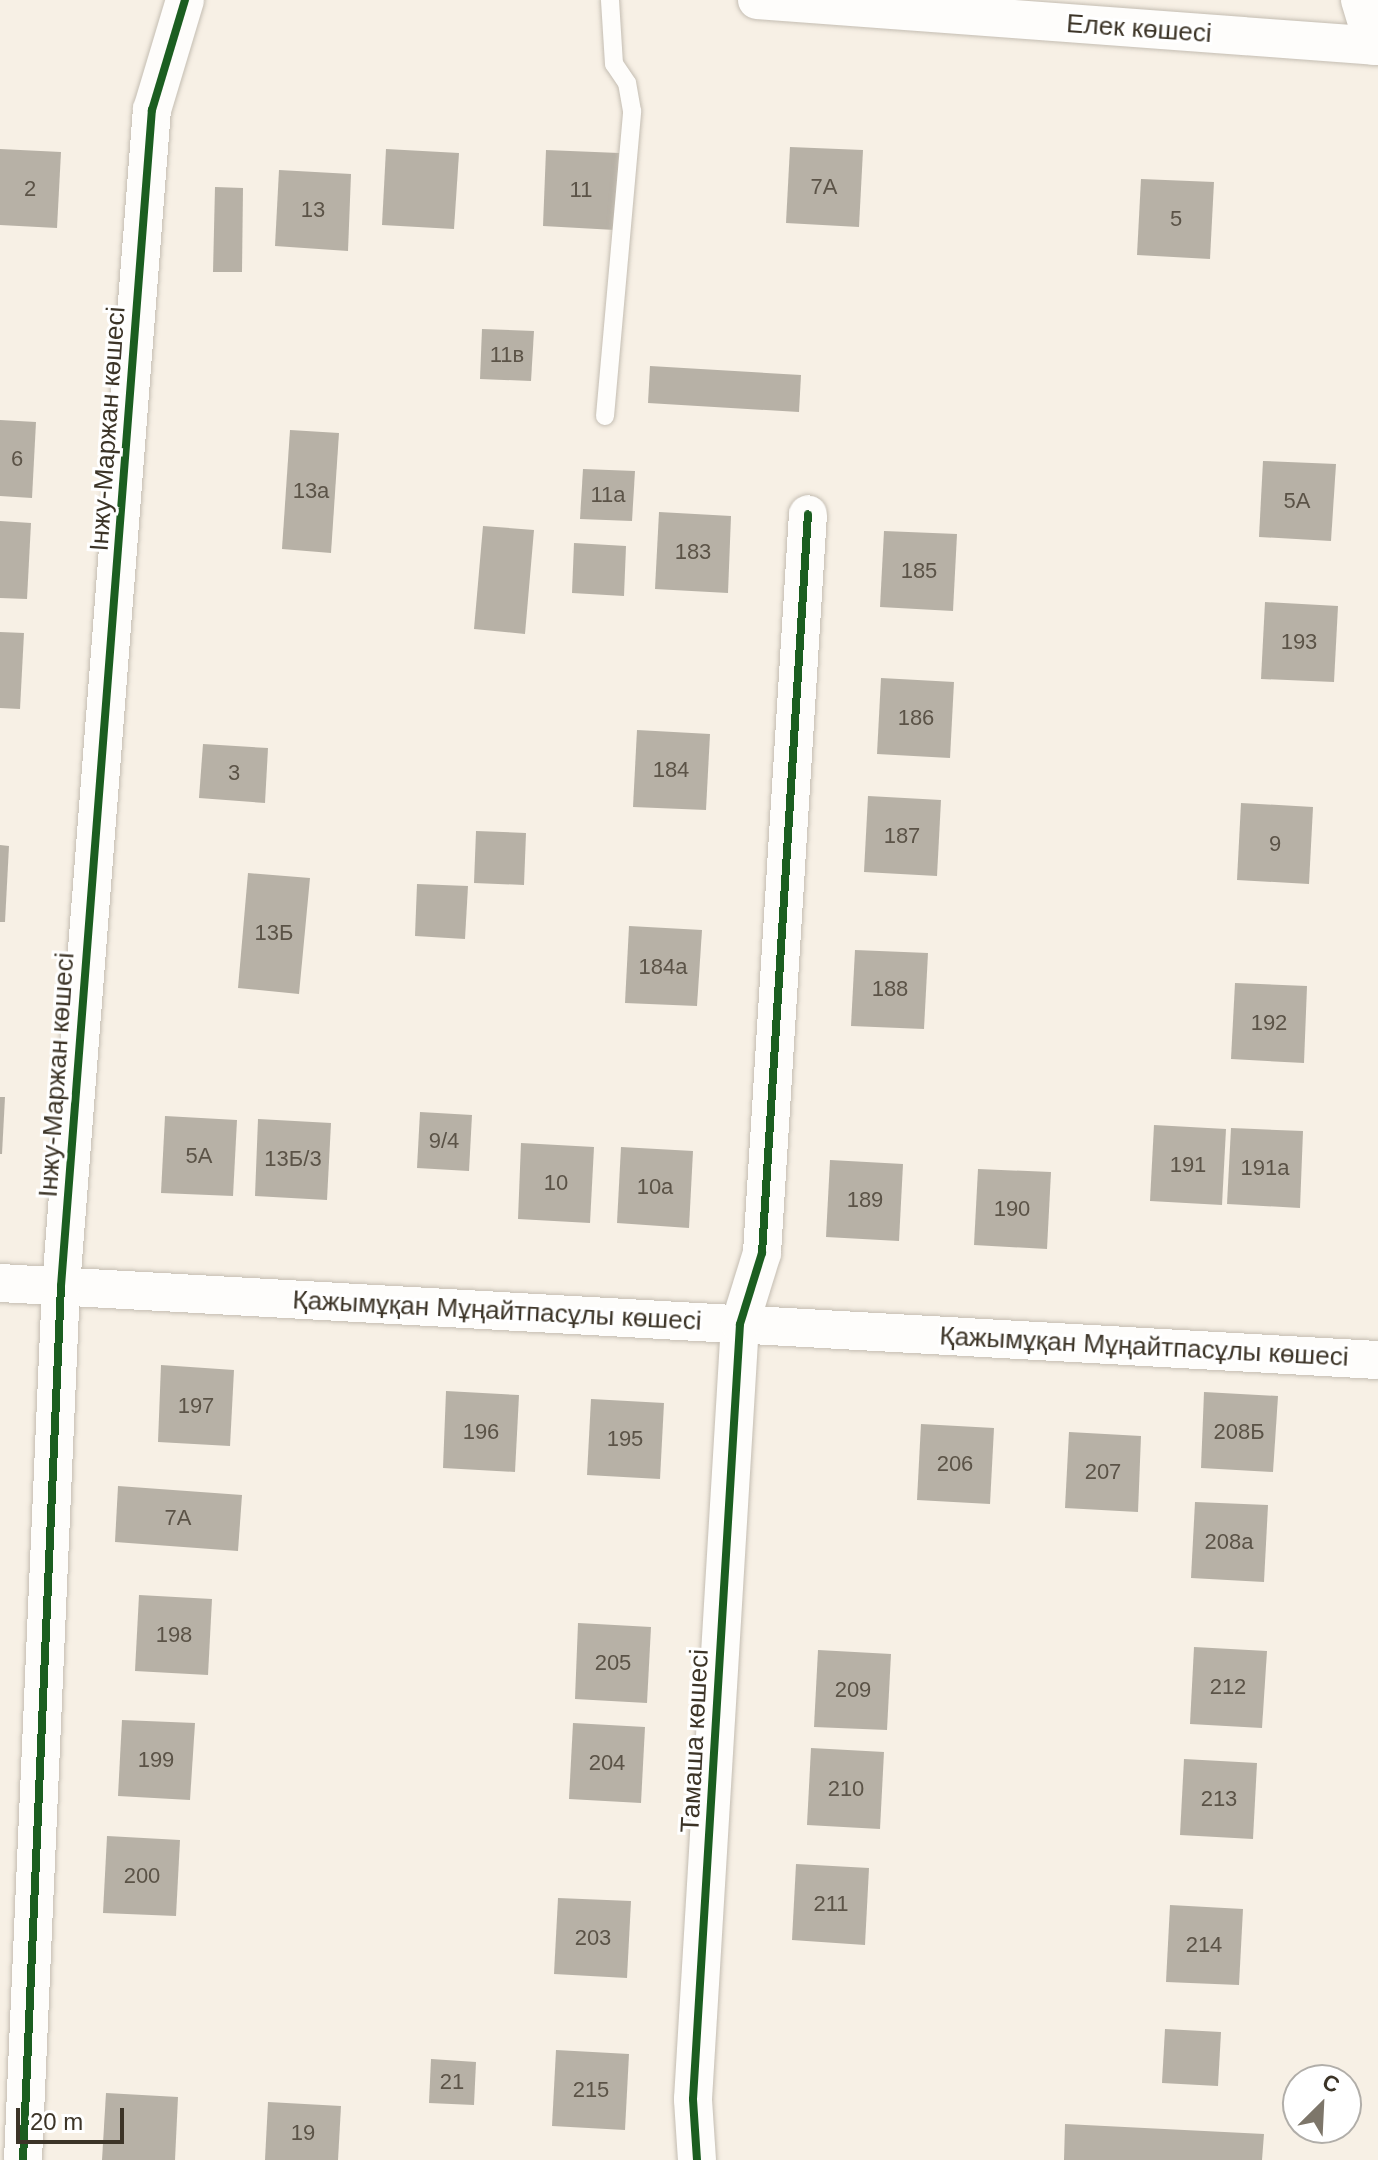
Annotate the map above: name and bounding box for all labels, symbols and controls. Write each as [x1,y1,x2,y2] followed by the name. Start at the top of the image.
[1065,8,1213,50] street label: Елек көшесі
[811,174,837,200] house number: 7А
[24,176,36,202] house number: 2
[570,177,592,203] house number: 11
[301,197,325,223] house number: 13
[1170,206,1182,232] house number: 5
[84,306,132,552] street label: Інжу-Маржан көшесі
[490,342,524,368] house number: 11в
[11,446,23,472] house number: 6
[293,478,329,504] house number: 13а
[590,482,626,508] house number: 11а
[1284,488,1310,514] house number: 5А
[675,539,711,565] house number: 183
[901,558,937,584] house number: 185
[1281,629,1317,655] house number: 193
[898,705,934,731] house number: 186
[653,757,689,783] house number: 184
[228,760,240,786] house number: 3
[884,823,920,849] house number: 187
[1269,831,1281,857] house number: 9
[255,920,293,946] house number: 13Б
[33,952,81,1198] street label: Інжу-Маржан көшесі
[639,954,687,980] house number: 184а
[872,976,908,1002] house number: 188
[1251,1010,1287,1036] house number: 192
[429,1128,459,1154] house number: 9/4
[186,1143,212,1169] house number: 5А
[264,1146,322,1172] house number: 13Б/3
[1170,1152,1206,1178] house number: 191
[1241,1155,1289,1181] house number: 191а
[544,1170,568,1196] house number: 10
[637,1174,673,1200] house number: 10а
[847,1187,883,1213] house number: 189
[994,1196,1030,1222] house number: 190
[292,1285,702,1337] street label: Қажымұқан Мұңайтпасұлы көшесі
[939,1321,1349,1373] street label: Қажымұқан Мұңайтпасұлы көшесі
[178,1393,214,1419] house number: 197
[463,1419,499,1445] house number: 196
[1213,1419,1265,1445] house number: 208Б
[607,1426,643,1452] house number: 195
[937,1451,973,1477] house number: 206
[1085,1459,1121,1485] house number: 207
[165,1505,191,1531] house number: 7А
[1205,1529,1253,1555] house number: 208а
[156,1622,192,1648] house number: 198
[675,1648,715,1834] street label: Тамаша көшесі
[595,1650,631,1676] house number: 205
[1210,1674,1246,1700] house number: 212
[835,1677,871,1703] house number: 209
[138,1747,174,1773] house number: 199
[589,1750,625,1776] house number: 204
[828,1776,864,1802] house number: 210
[1201,1786,1237,1812] house number: 213
[124,1863,160,1889] house number: 200
[813,1891,849,1917] house number: 211
[575,1925,611,1951] house number: 203
[1186,1932,1222,1958] house number: 214
[1282,2064,1362,2144] north arrow
[440,2069,464,2095] house number: 21
[1319,2069,1343,2098] text: С
[573,2077,609,2103] house number: 215
[20,2092,128,2142] scale bar
[30,2108,83,2135] text: 20 m
[291,2120,315,2146] house number: 19

